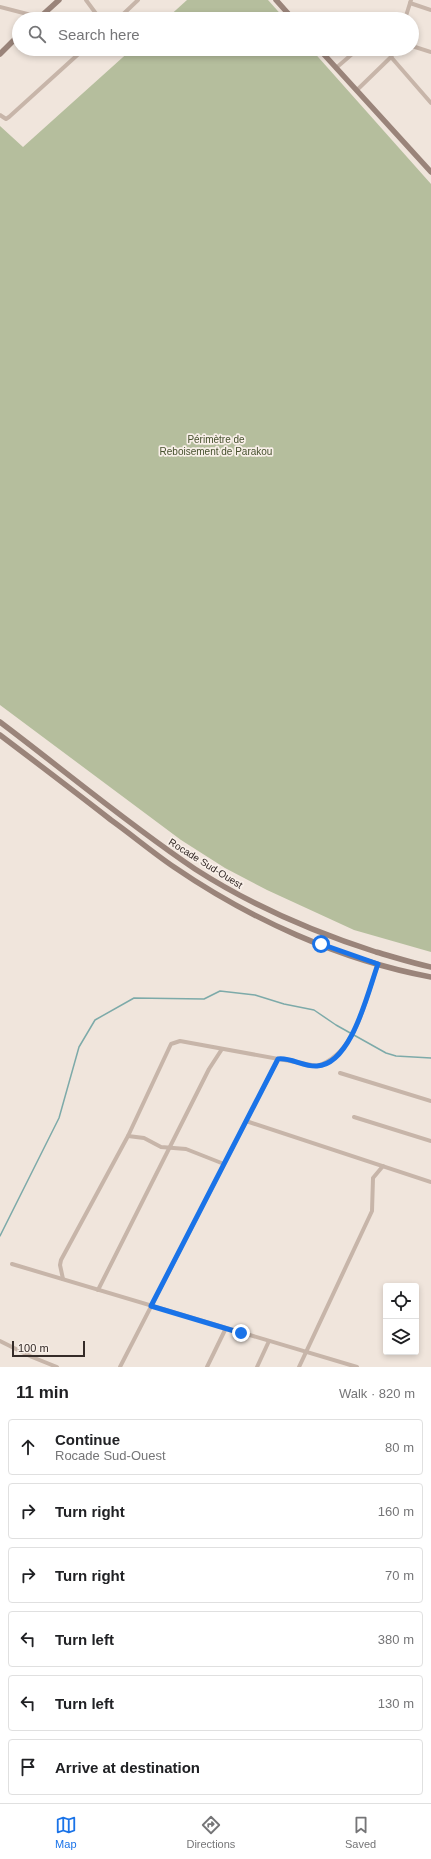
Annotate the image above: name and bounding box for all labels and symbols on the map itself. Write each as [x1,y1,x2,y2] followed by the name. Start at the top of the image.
[160,434,272,457] park label: Périmètre de Reboisement de Parakou
[167,836,245,891] street label: Rocade Sud-Ouest
[312,935,330,953] route start
[232,1324,250,1342] route end
[12,1339,85,1358] scale bar

